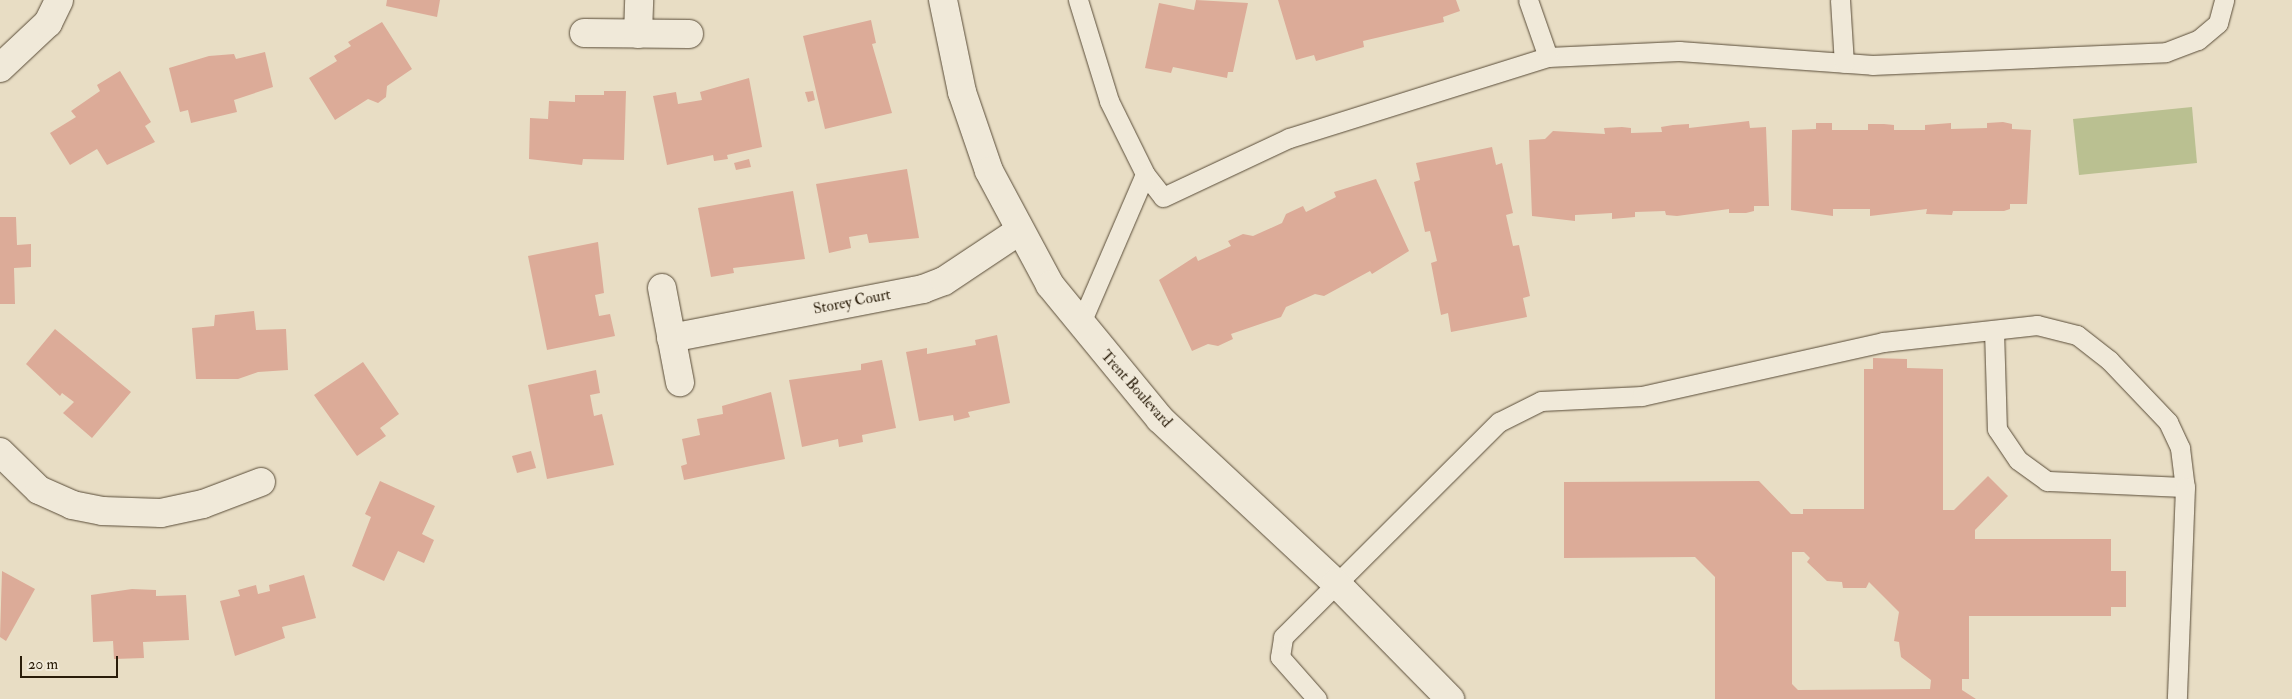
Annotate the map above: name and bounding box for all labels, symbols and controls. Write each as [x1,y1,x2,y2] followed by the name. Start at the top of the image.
[812,286,892,318] street label: Storey Court
[1097,347,1175,431] street label: Trent Boulevard
[22,646,120,678] scale bar
[28,655,58,674] text: 20 m

